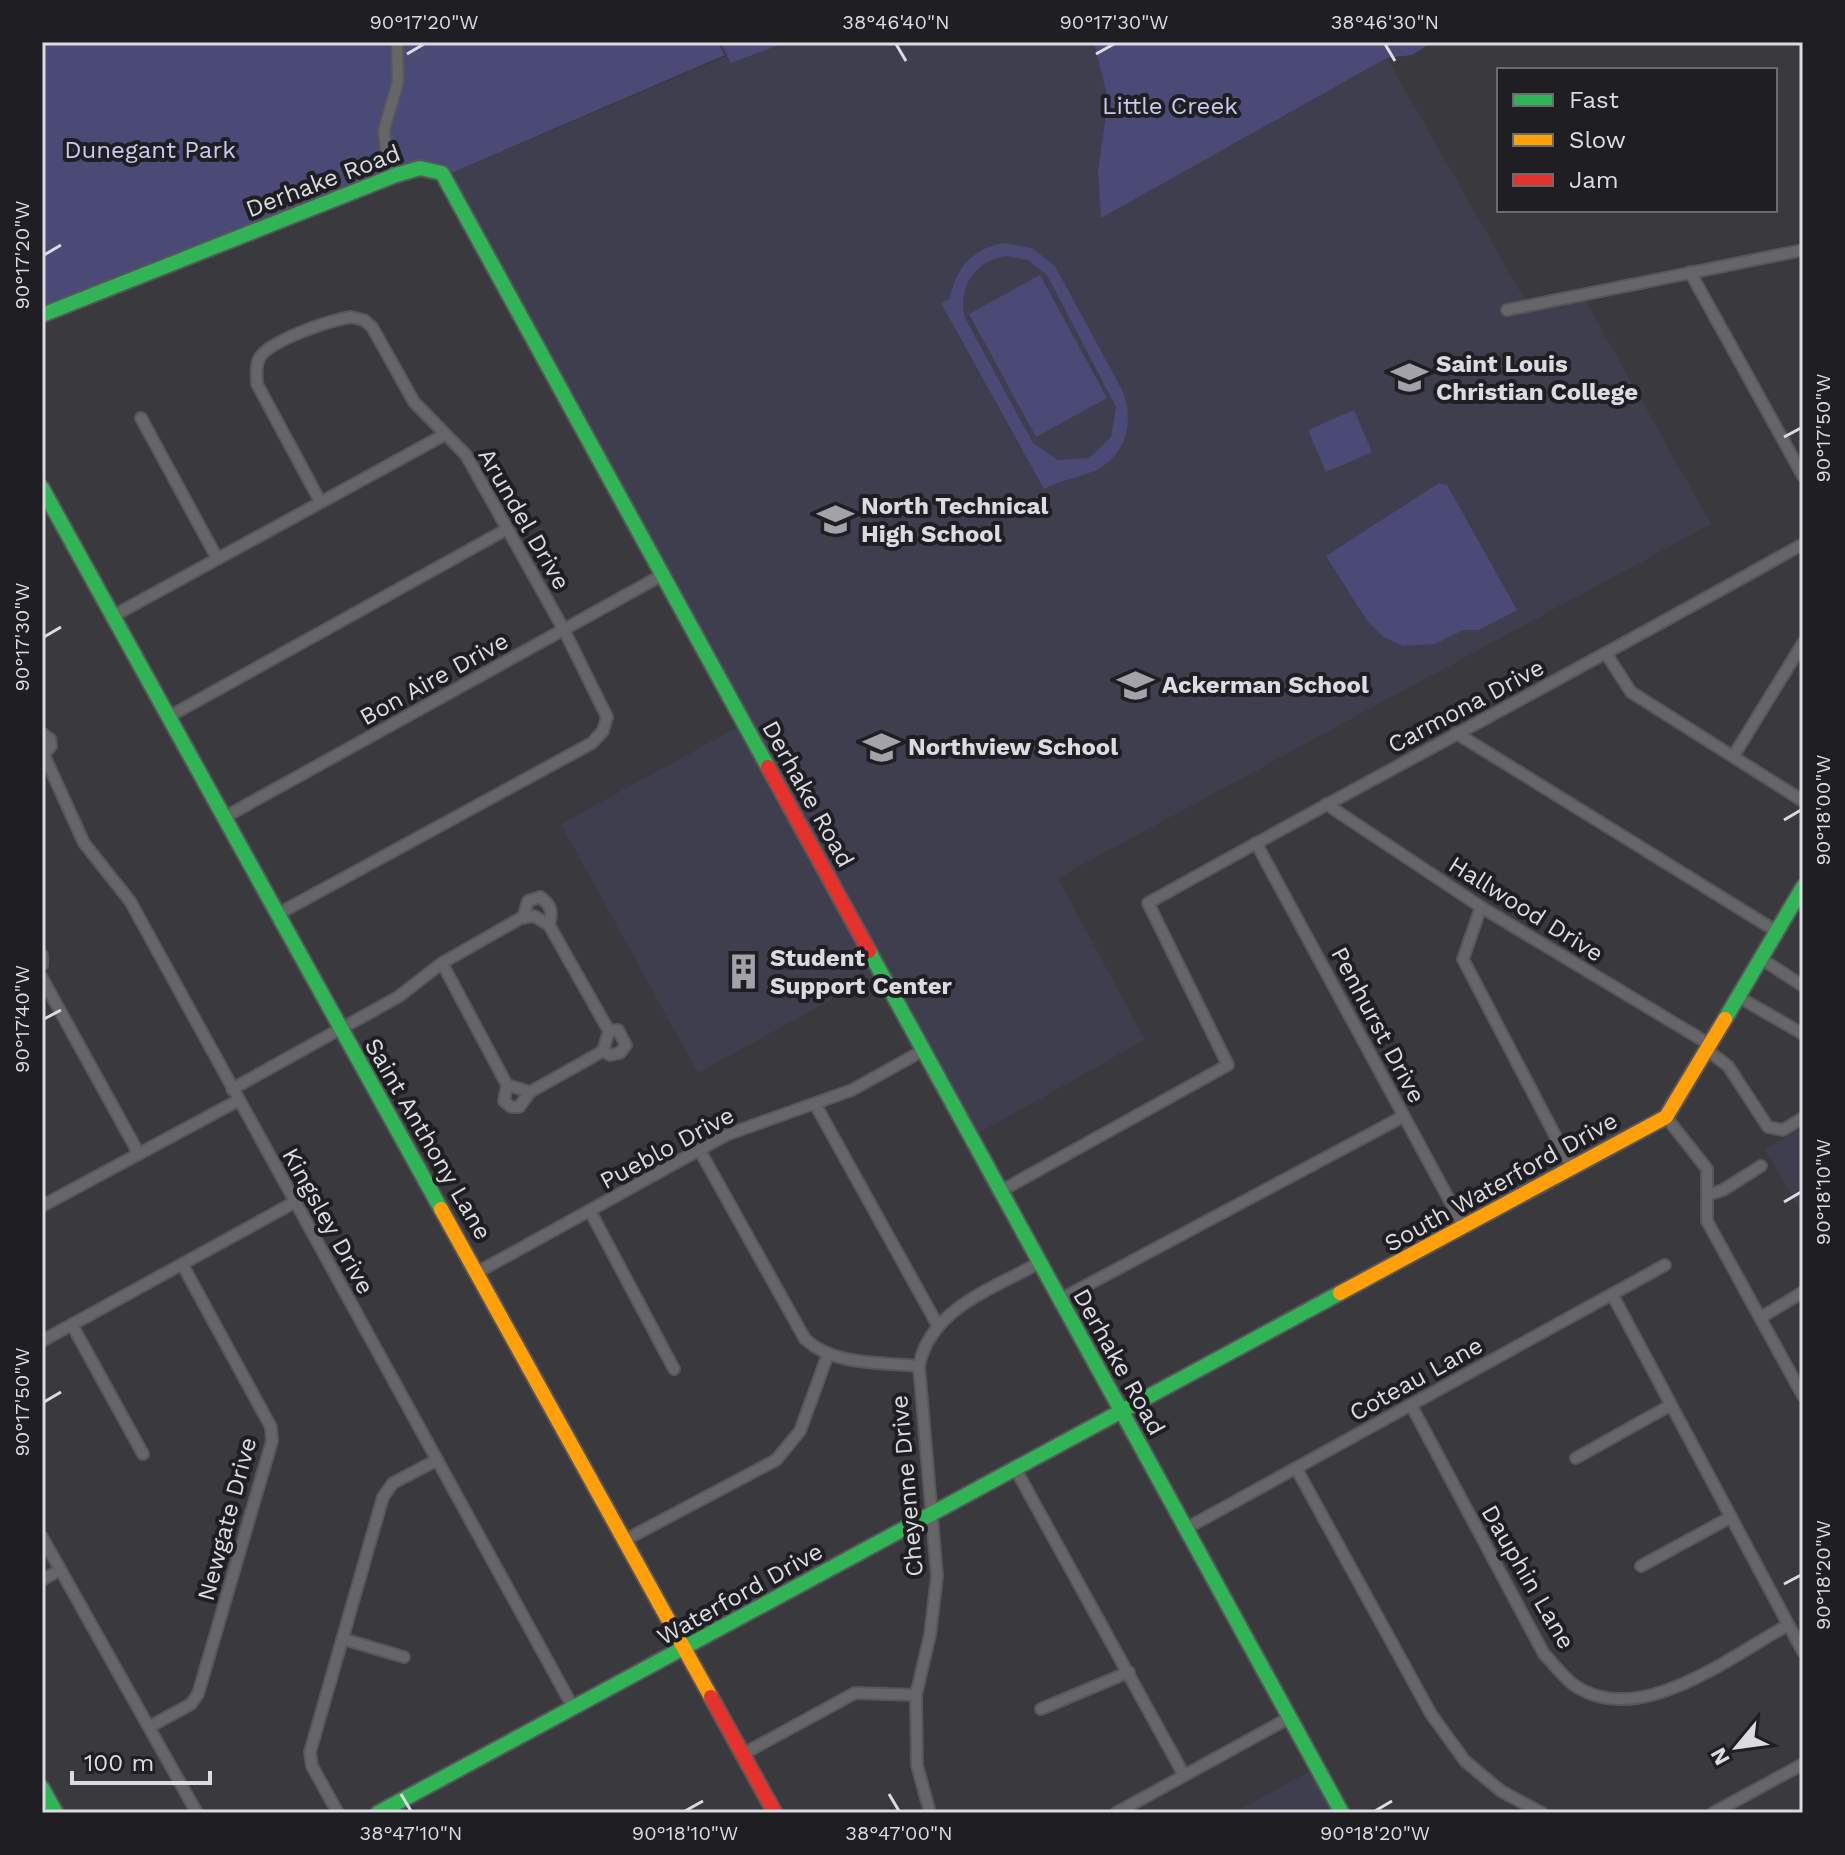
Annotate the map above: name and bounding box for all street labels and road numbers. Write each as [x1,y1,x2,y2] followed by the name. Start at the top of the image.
[242,139,404,223] street label: Derhake Road
[472,443,576,595] street label: Arundel Drive
[355,627,513,731] street label: Bon Aire Drive
[1383,653,1549,759] street label: Carmona Drive
[756,716,860,872] street label: Derhake Road
[1444,850,1608,968] street label: Hallwood Drive
[1325,942,1431,1108] street label: Penhurst Drive
[359,1033,497,1245] street label: Saint Anthony Lane
[595,1101,739,1195] street label: Pueblo Drive
[1380,1106,1622,1258] street label: South Waterford Drive
[276,1143,380,1299] street label: Kingsley Drive
[1067,1284,1171,1440] street label: Derhake Road
[1345,1331,1487,1427] street label: Coteau Lane
[885,1394,929,1578] street label: Cheyenne Drive
[192,1434,262,1604] street label: Newgate Drive
[1475,1500,1581,1654] street label: Dauphin Lane
[652,1537,828,1651] street label: Waterford Drive

